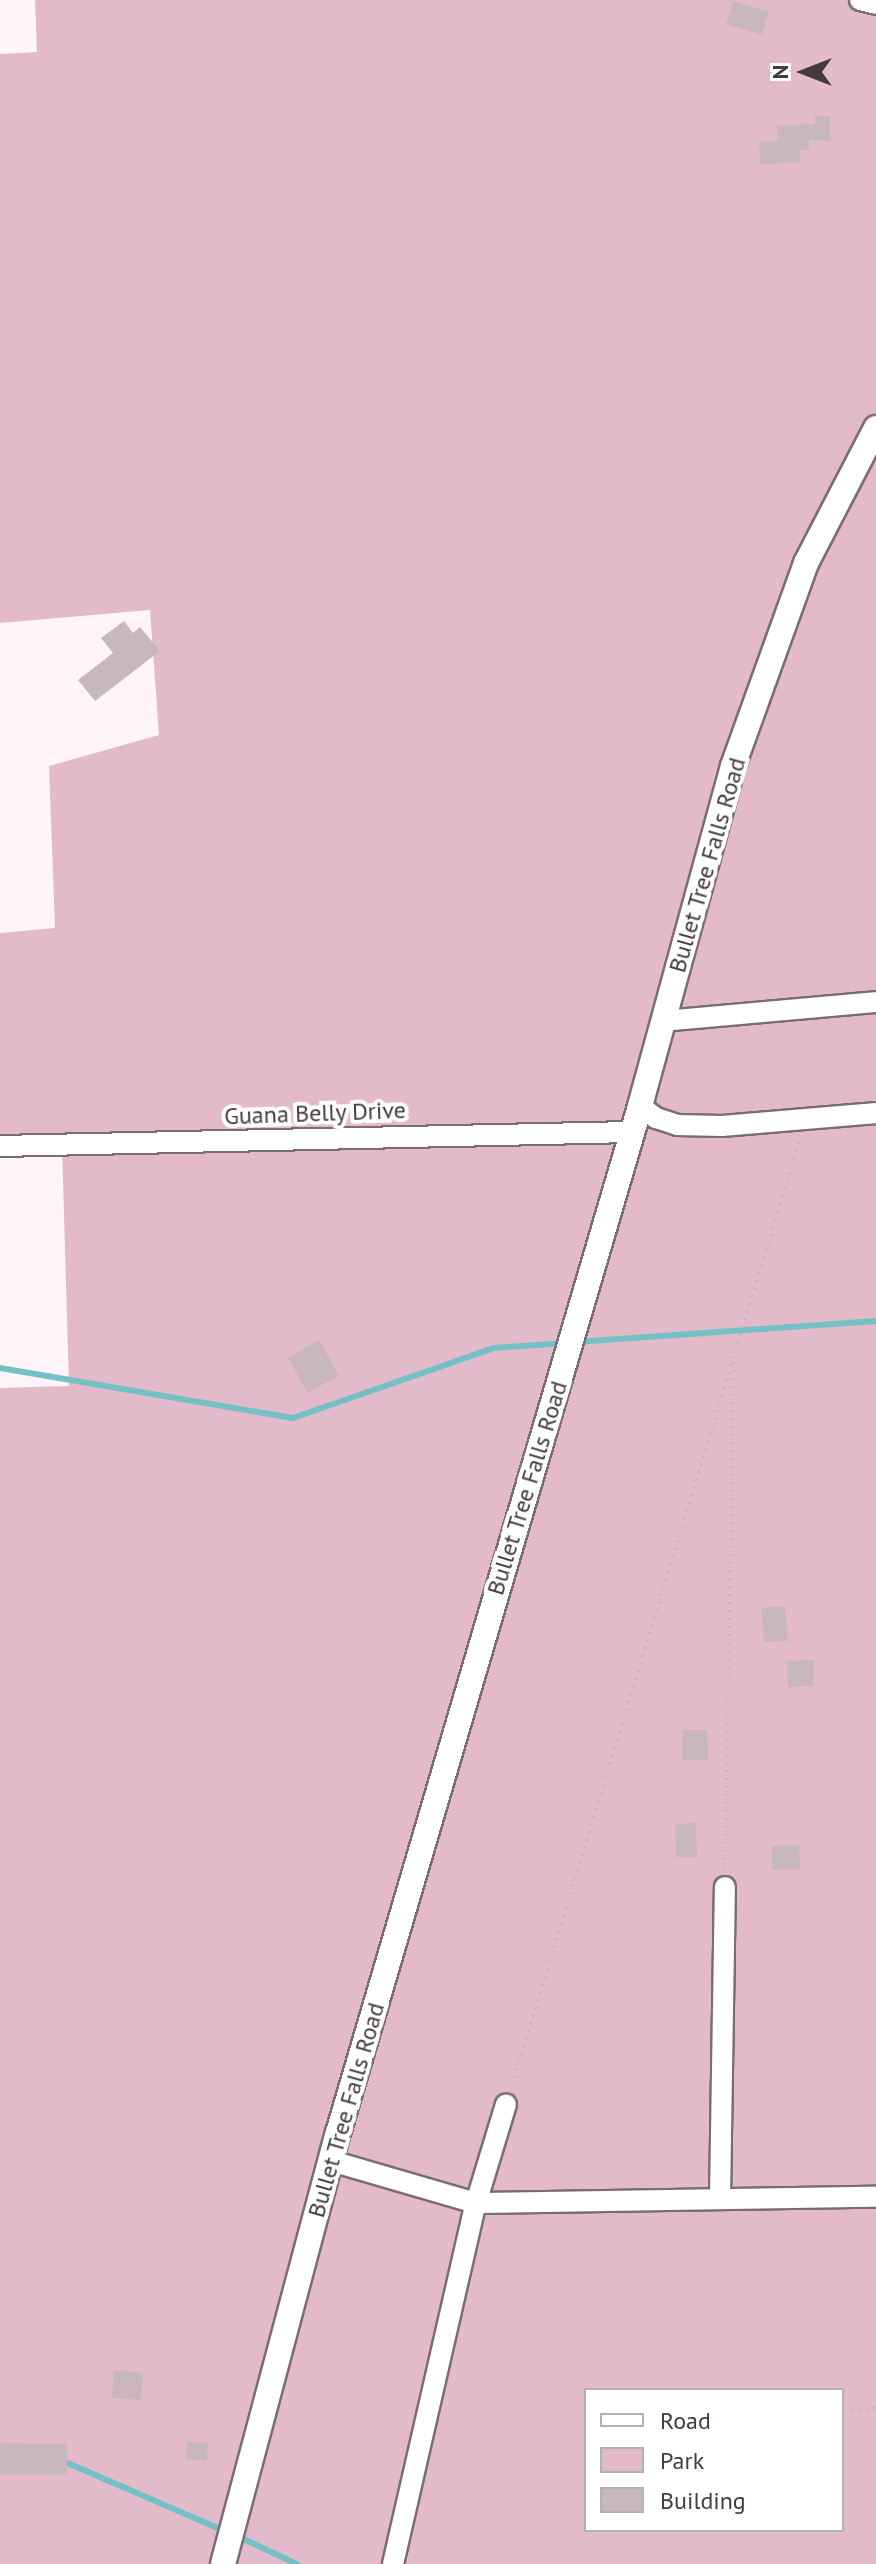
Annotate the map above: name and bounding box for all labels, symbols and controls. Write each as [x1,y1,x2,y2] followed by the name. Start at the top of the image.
[764,32,844,112] north arrow
[766,65,794,79] text: N
[662,754,752,976] street label: Bullet Tree Falls Road
[223,1095,407,1131] street label: Guana Belly Drive
[481,1377,573,1599] street label: Bullet Tree Falls Road
[301,1999,391,2221] street label: Bullet Tree Falls Road
[584,2388,844,2532] legend
[660,2405,711,2436] text: Road
[660,2445,704,2476] text: Park
[660,2485,746,2516] text: Building

